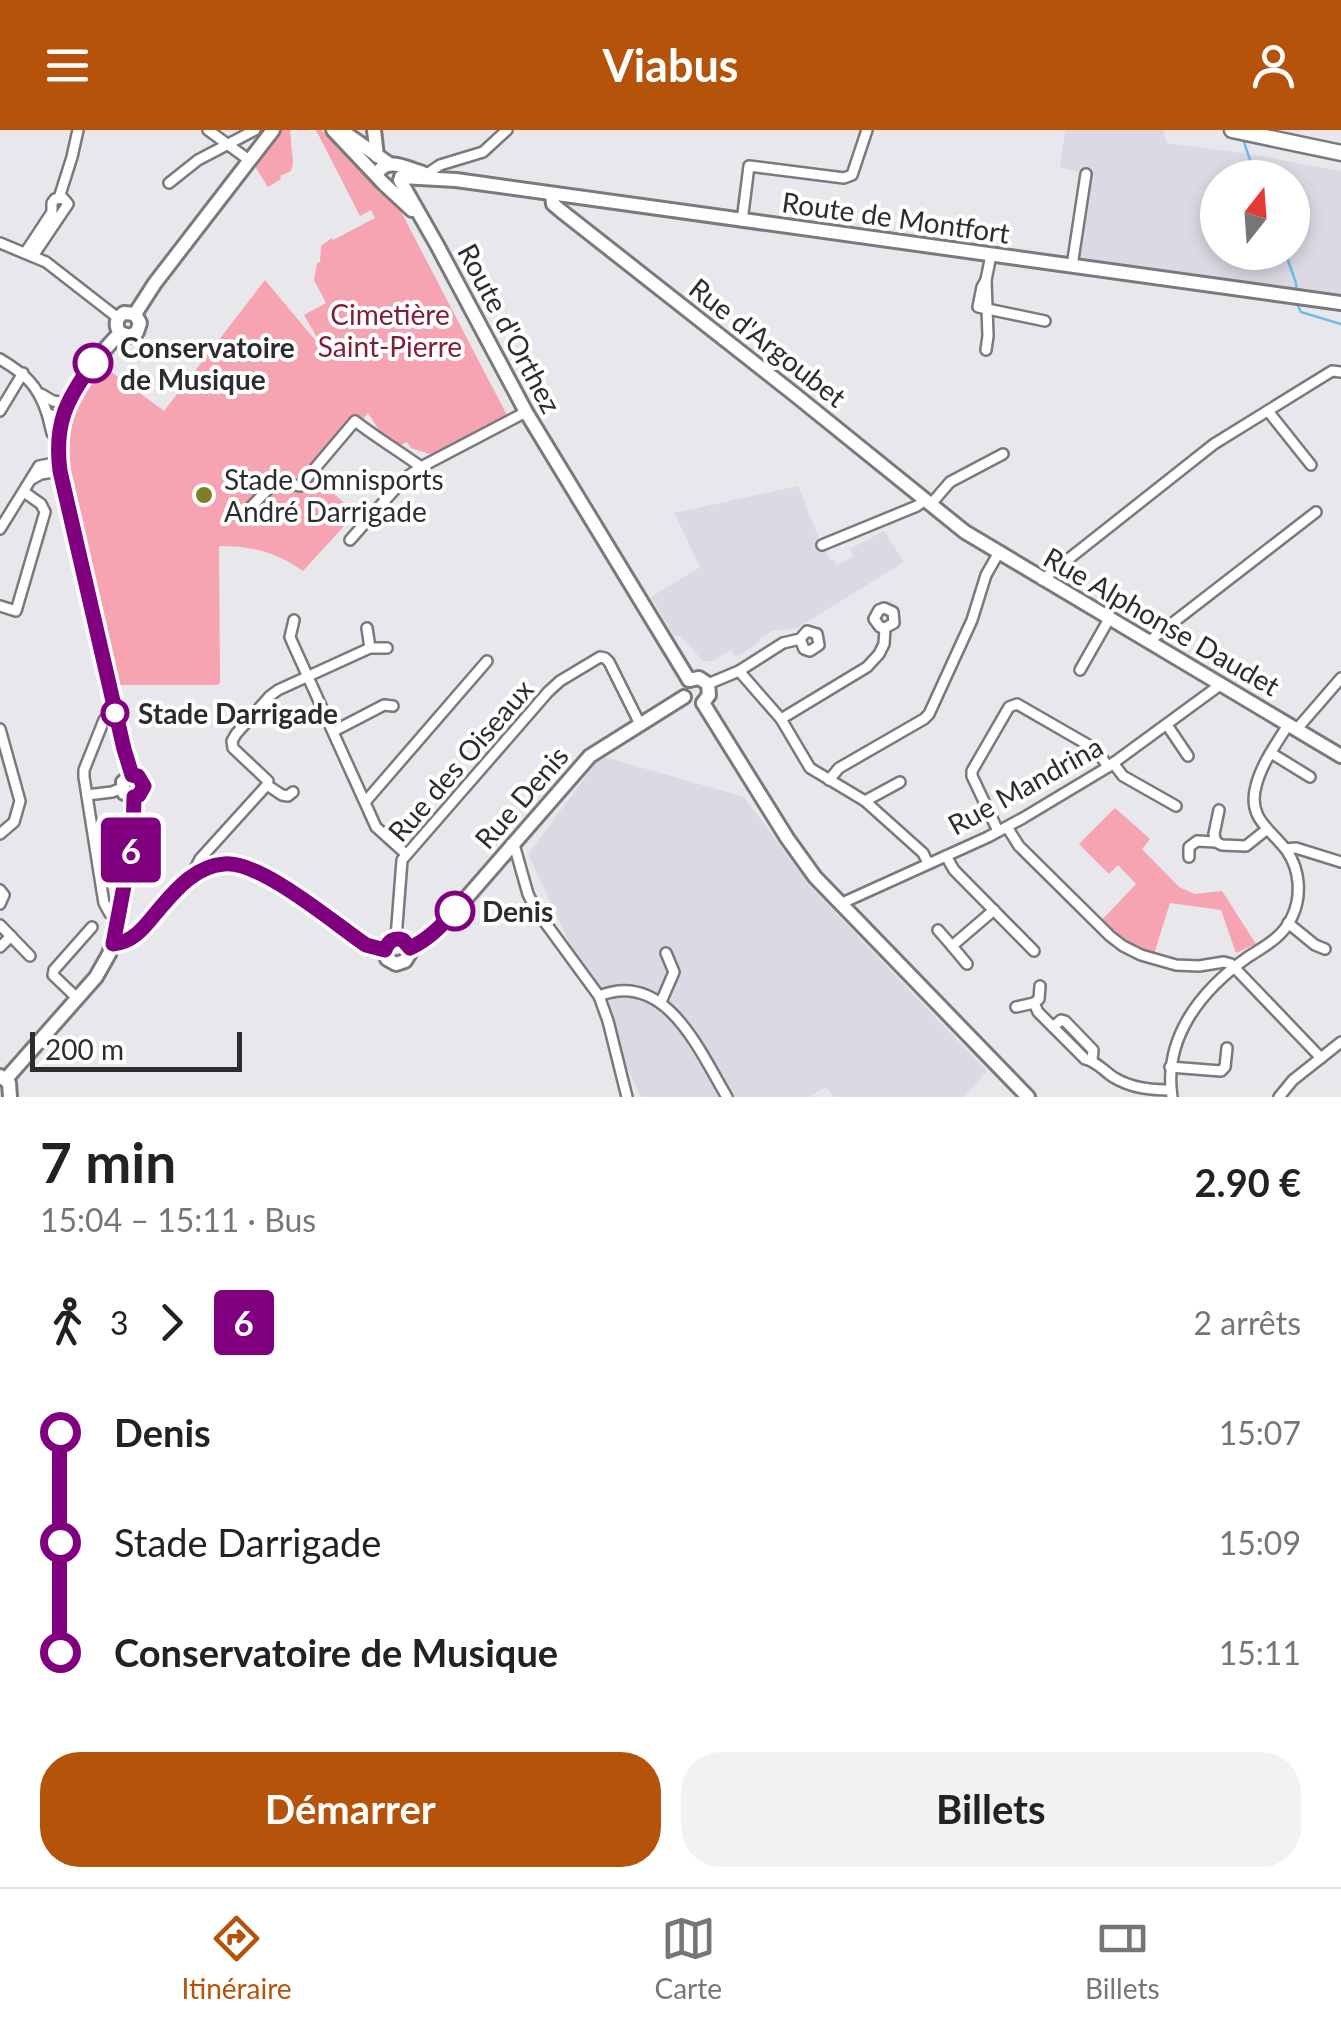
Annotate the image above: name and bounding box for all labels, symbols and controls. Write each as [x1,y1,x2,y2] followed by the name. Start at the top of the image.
[40,38,95,93] icon: menu
[602,38,739,92] text: Viabus
[1246,38,1301,93] icon: person
[1200,160,1310,270] north arrow
[1200,160,1310,270] map controls
[780,184,1012,250] street label: Route de Montfort
[451,238,569,418] street label: Route d'Orthez
[683,270,853,414] street label: Rue d'Argoubet
[318,297,462,363] park label: Cimetière Saint-Pierre
[120,330,295,396] place label: Conservatoire de Musique
[74,344,112,382] marker: Conservatoire de Musique
[224,462,444,528] place label: Stade Omnisports André Darrigade
[193,484,215,506] marker: Stade Omnisports André Darrigade
[1038,540,1286,702] street label: Rue Alphonse Daudet
[380,672,540,848] street label: Rue des Oiseaux
[138,696,338,730] place label: Stade Darrigade
[102,700,128,726] marker: Stade Darrigade
[942,728,1108,842] street label: Rue Mandrina
[467,739,575,855] street label: Rue Denis
[98,818,164,882] line badge: 6
[121,829,141,871] text: 6
[436,892,474,930] marker: Denis
[482,894,553,928] place label: Denis
[30,1027,242,1071] scale bar
[45,1032,124,1066] text: 200 m
[40,1129,176,1195] text: 7 min
[1195,1159,1301,1205] text: 2.90 €
[40,1200,316,1239] text: 15:04 – 15:11 · Bus
[40,1295,95,1350] icon: walk
[144,1295,199,1350] icon: forward
[234,1301,254,1343] text: 6
[110,1303,129,1342] text: 3
[1194,1303,1301,1342] text: 2 arrêts
[114,1409,211,1455] text: Denis
[1219,1413,1301,1452] text: 15:07
[114,1519,381,1565] text: Stade Darrigade
[1219,1523,1301,1562] text: 15:09
[114,1629,558,1675] text: Conservatoire de Musique
[1219,1633,1301,1672] text: 15:11
[40,1752,661,1867] button: Démarrer
[681,1752,1301,1867] button: Billets
[181,1911,292,2005] tab: Itinéraire
[654,1911,722,2005] tab: Carte
[1085,1911,1160,2005] tab: Billets

